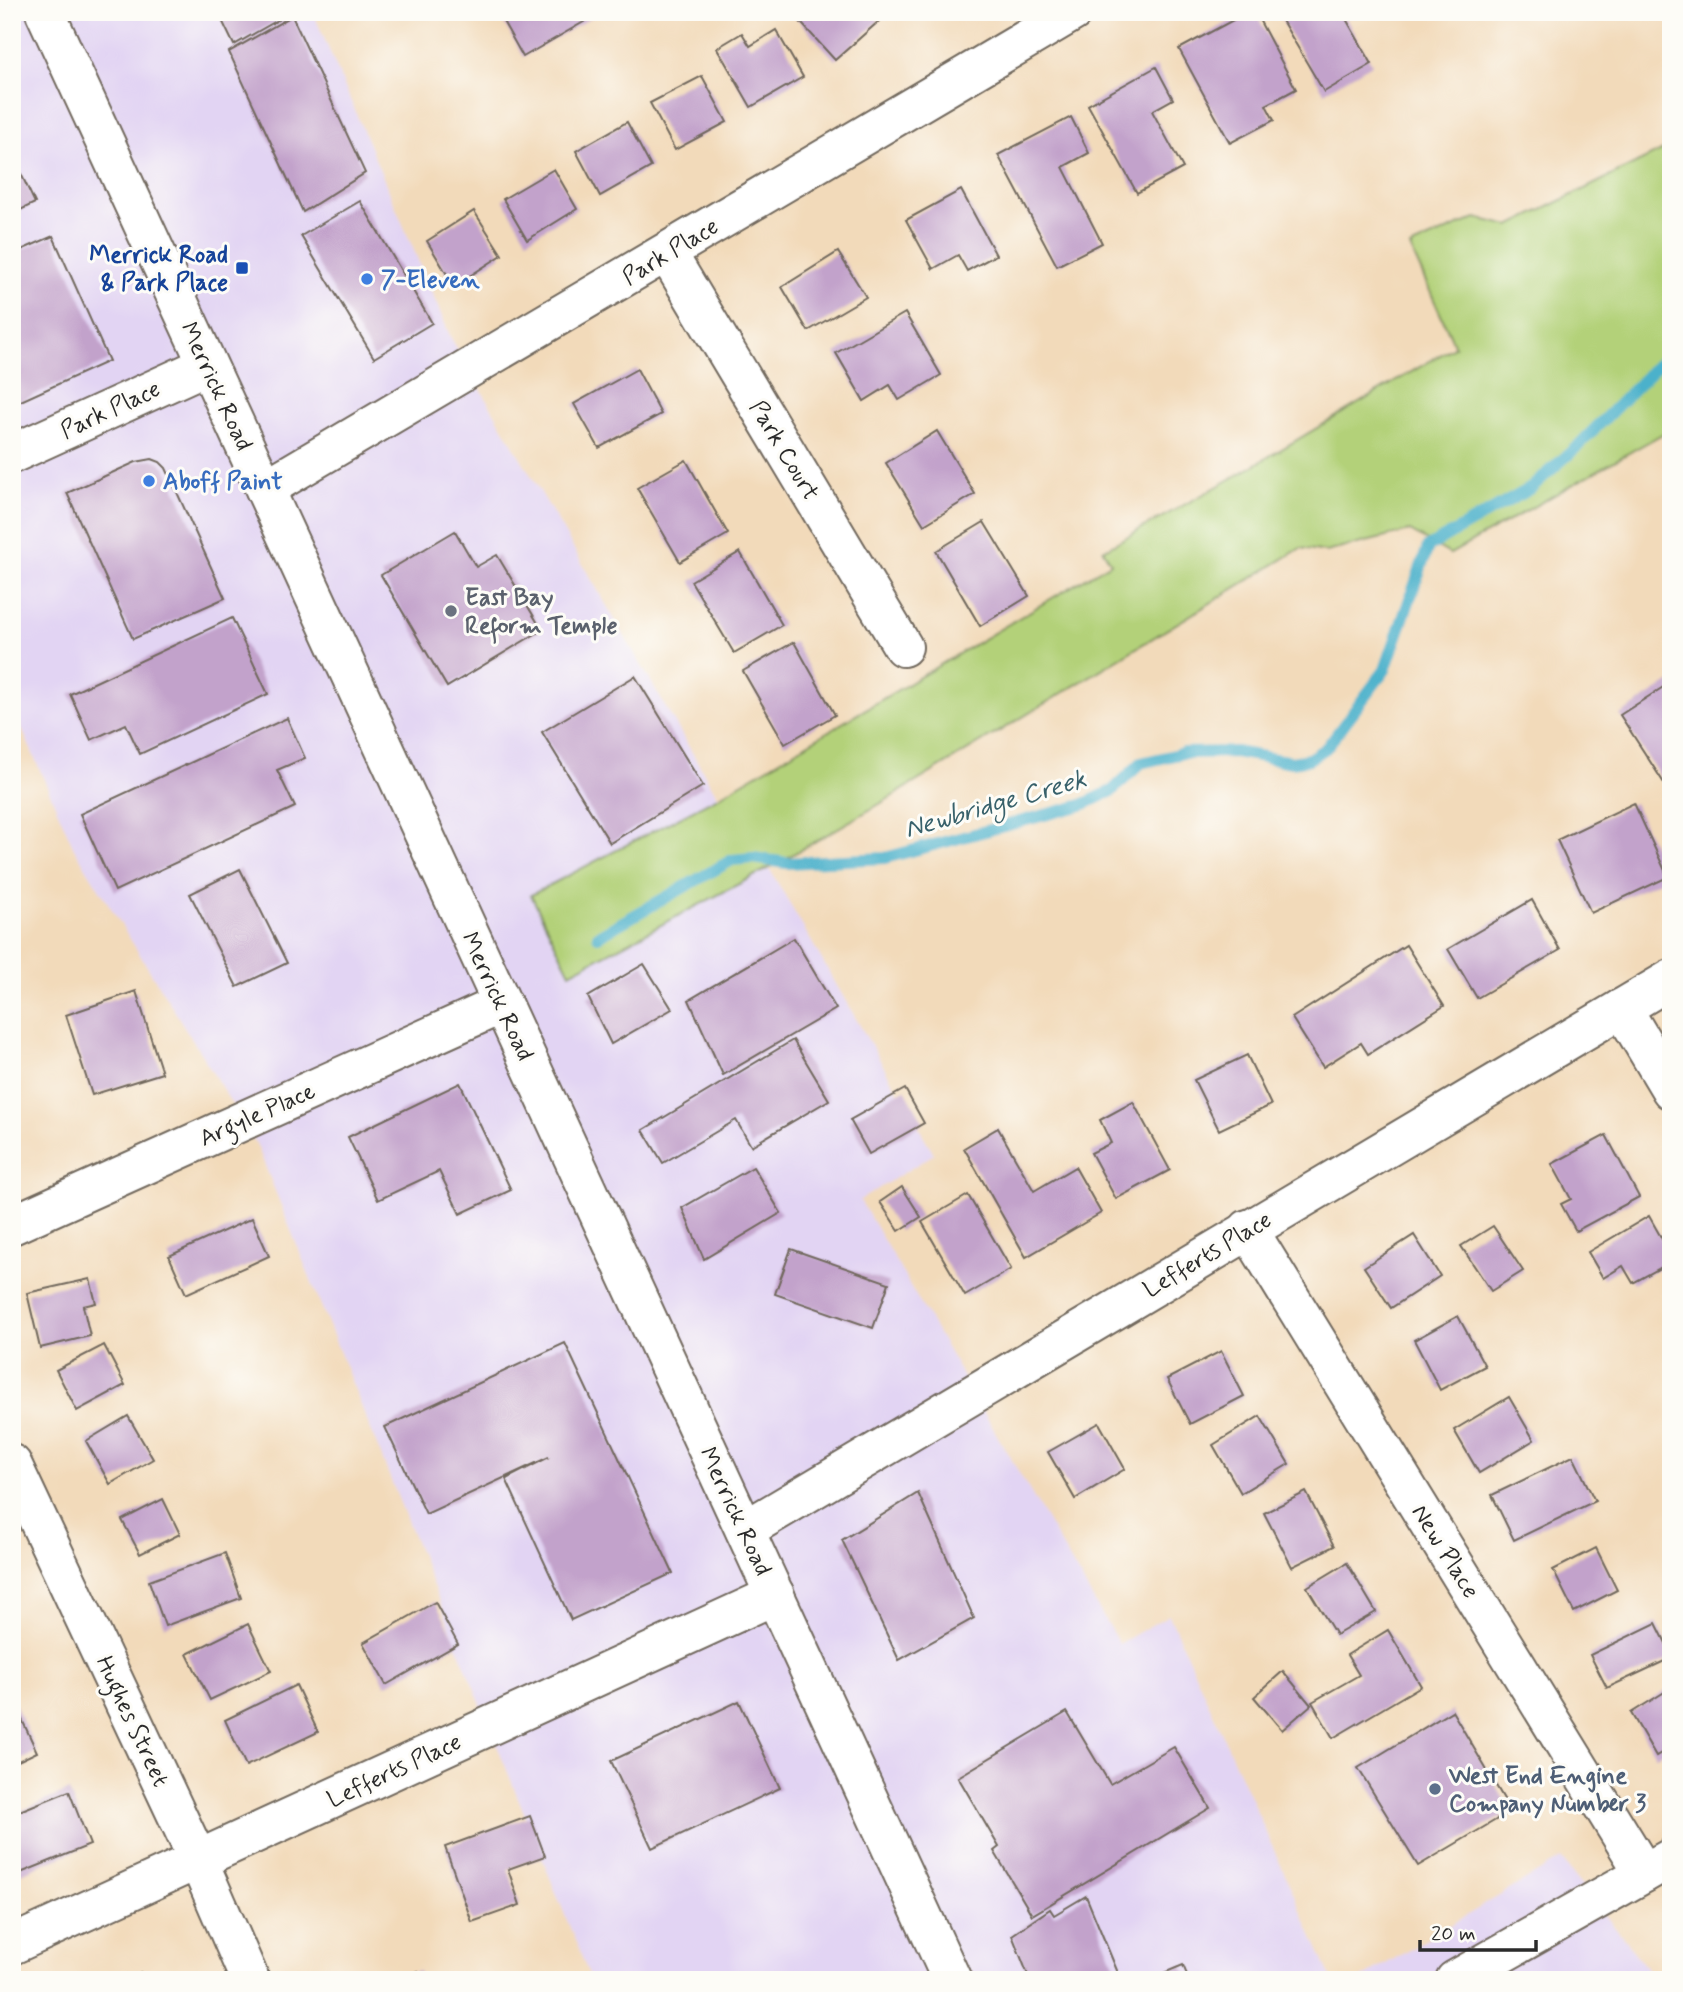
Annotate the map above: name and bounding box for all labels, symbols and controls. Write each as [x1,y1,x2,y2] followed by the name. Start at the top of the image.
[617,211,725,293] street label: Park Place
[89,240,228,299] place label: Merrick Road & Park Place
[234,260,250,276] marker: Merrick Road & Park Place
[381,265,480,296] place label: 7-Eleven
[359,271,375,287] marker: 7-Eleven
[172,317,259,456] street label: Merrick Road
[56,374,166,447] street label: Park Place
[742,395,826,507] street label: Park Court
[163,467,283,498] place label: Aboff Paint
[141,473,157,489] marker: Aboff Paint
[465,583,618,644] place label: East Bay Reform Temple
[443,603,459,619] marker: East Bay Reform Temple
[901,763,1091,849] water label: Newbridge Creek
[453,927,540,1066] street label: Merrick Road
[195,1076,322,1157] street label: Argyle Place
[1138,1205,1278,1306] street label: Lefferts Place
[691,1442,778,1581] street label: Merrick Road
[1404,1499,1486,1605] street label: New Place
[85,1651,175,1793] street label: Hughes Street
[323,1727,467,1816] street label: Lefferts Place
[1448,1761,1646,1820] place label: West End Engine Company Number 3
[1427,1781,1443,1797] marker: West End Engine Company Number 3
[1420,1908,1536,1952] scale bar
[1431,1920,1476,1948] text: 20 m

